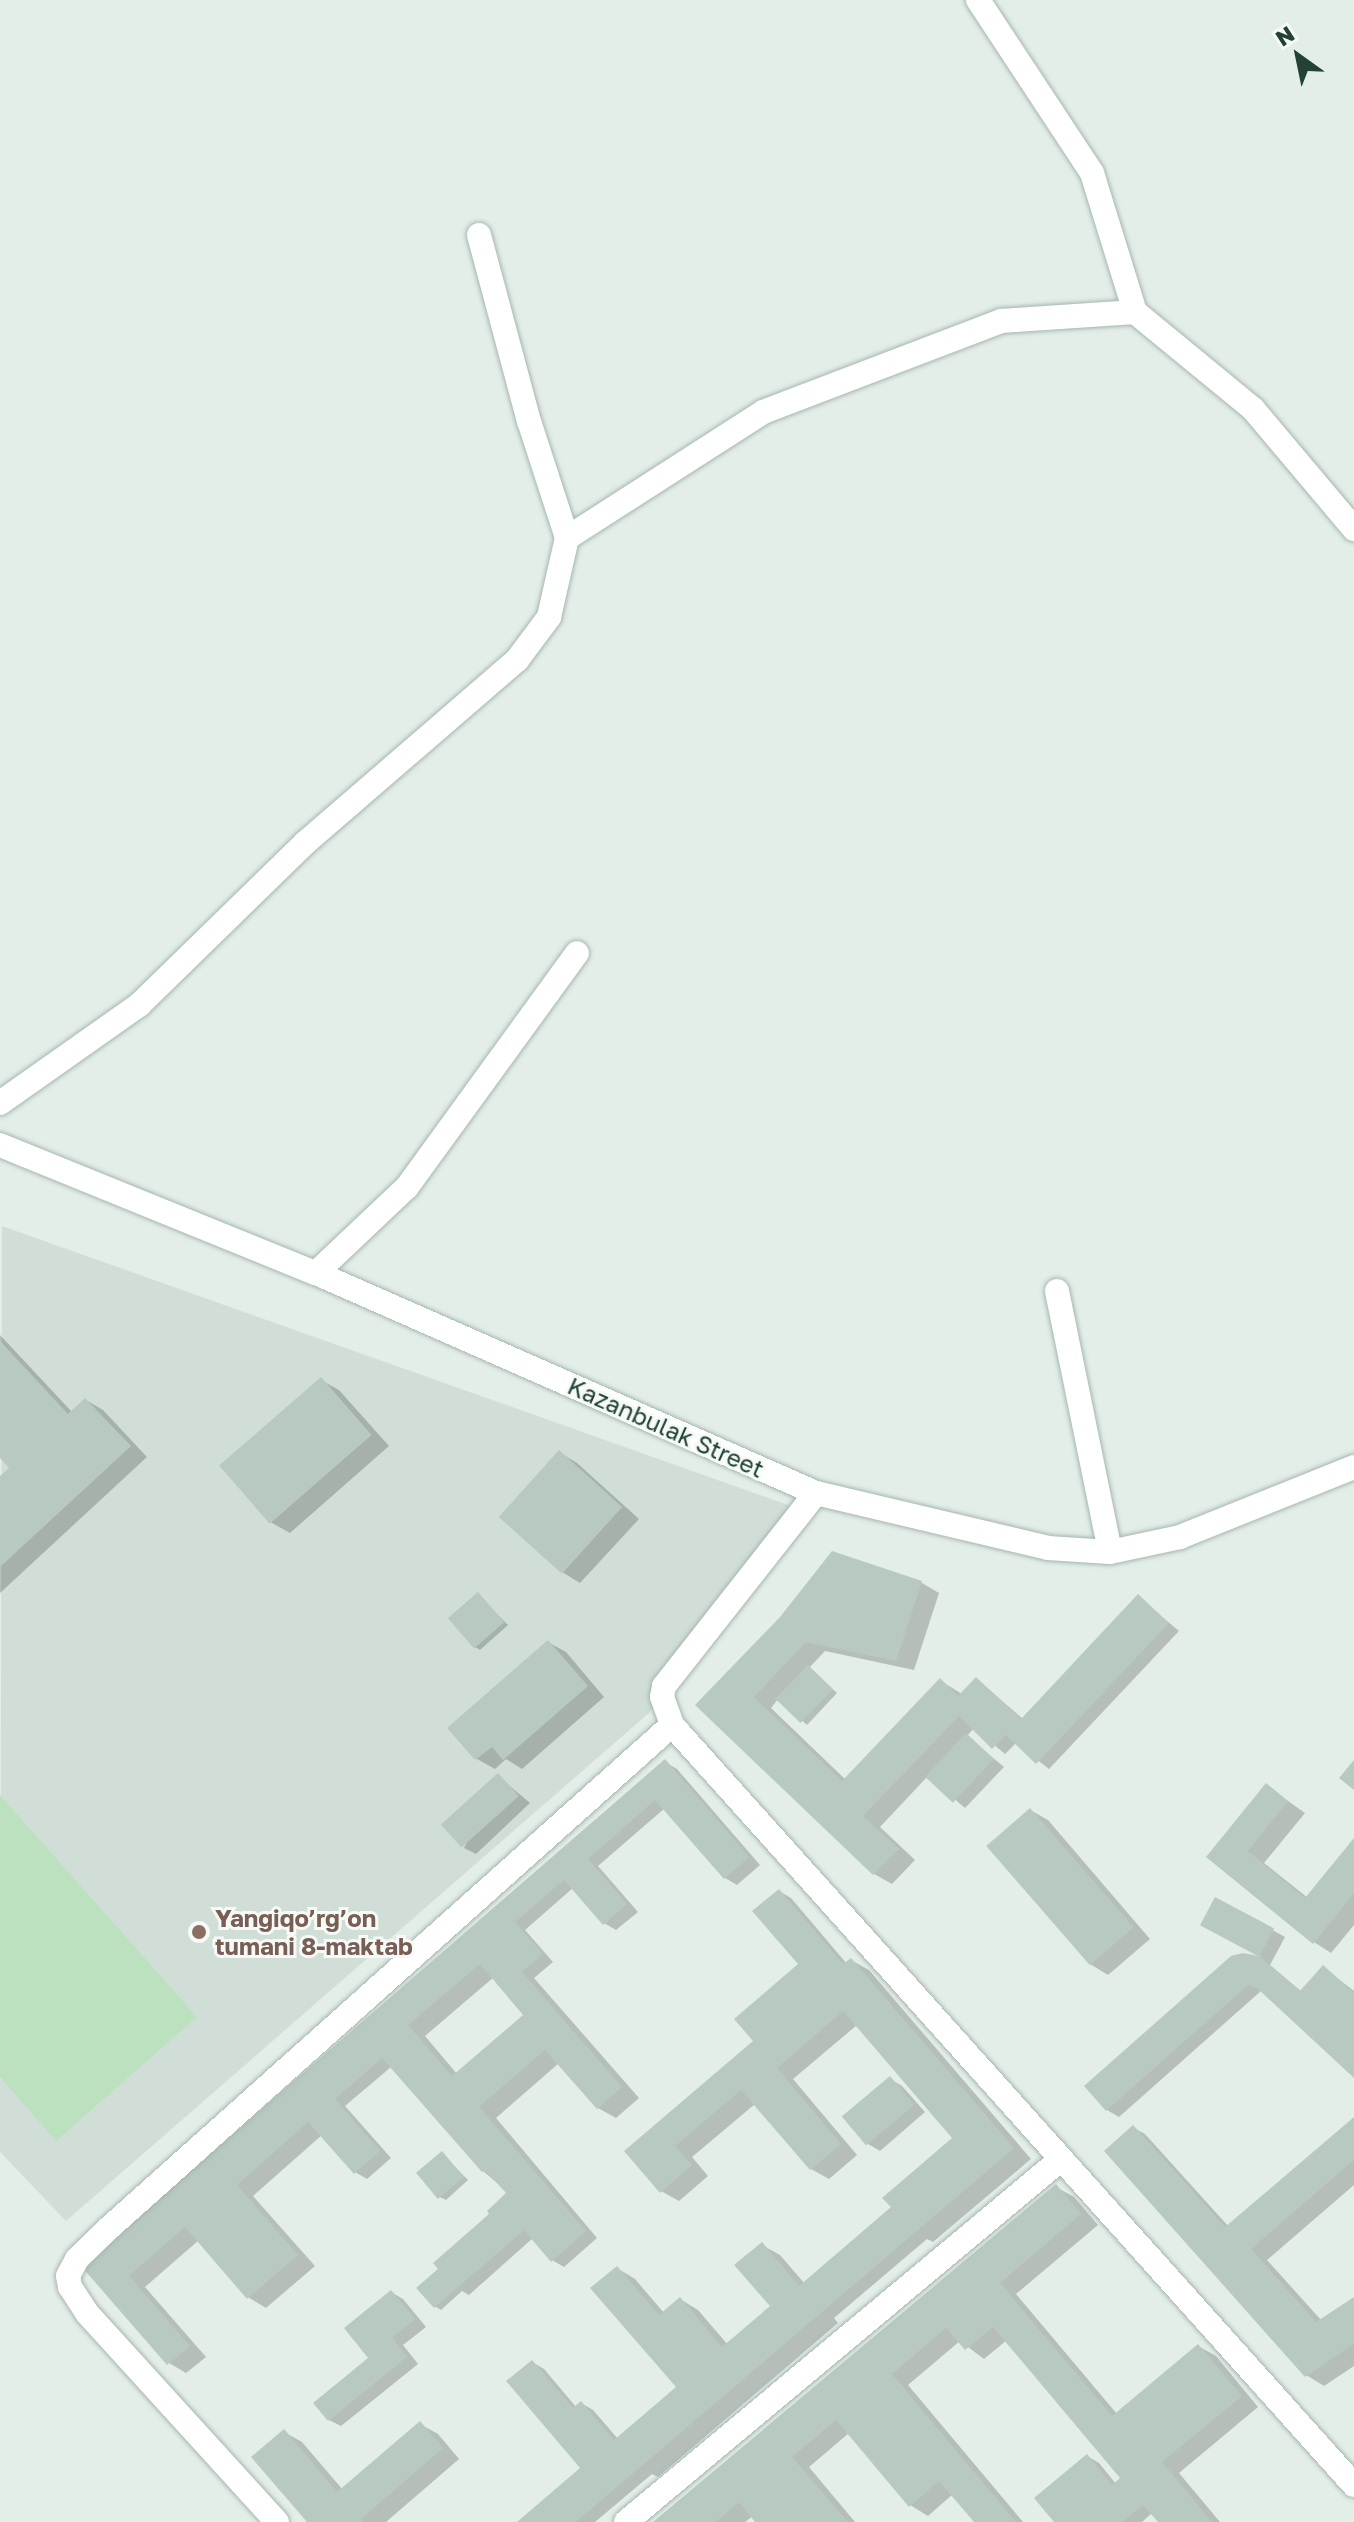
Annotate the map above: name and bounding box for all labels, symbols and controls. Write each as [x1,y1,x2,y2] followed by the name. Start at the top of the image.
[1258,16,1338,96] north arrow
[1270,20,1299,51] text: N
[564,1371,768,1483] street label: Kazanbulak Street
[215,1904,413,1960] place label: Yangiqo’rg’on tumani 8-maktab
[190,1923,208,1941] marker: Yangiqo’rg’on tumani 8-maktab

